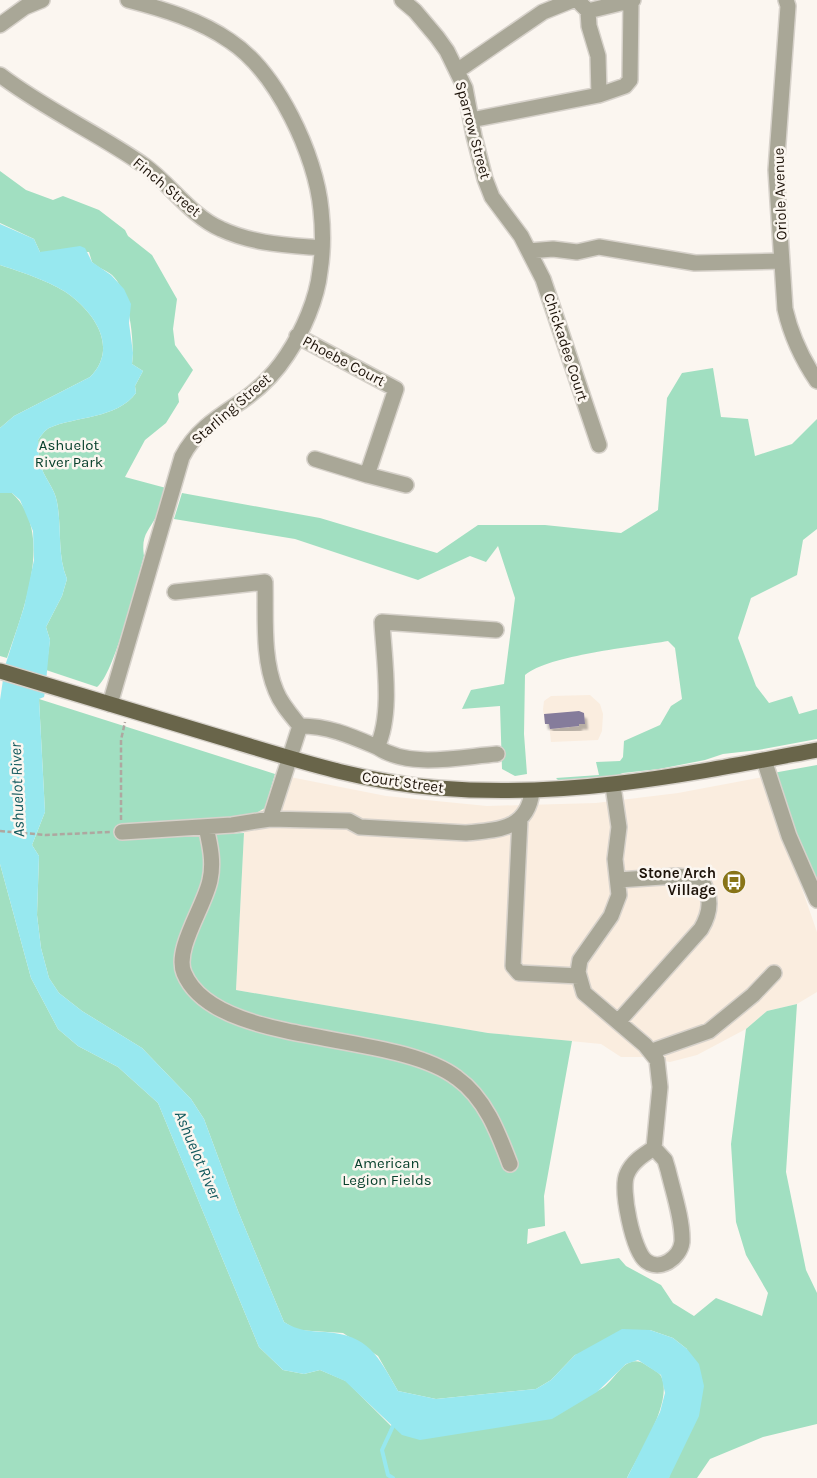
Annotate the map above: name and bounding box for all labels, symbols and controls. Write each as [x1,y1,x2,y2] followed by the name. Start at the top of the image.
[451,79,495,181] street label: Sparrow Street
[769,147,791,241] street label: Oriole Avenue
[129,153,205,221] street label: Finch Street
[540,291,592,404] street label: Chickadee Court
[300,332,389,390] street label: Phoebe Court
[188,369,275,448] street label: Starling Street
[35,436,103,471] park label: Ashuelot River Park
[6,742,28,838] water label: Ashuelot River
[361,767,445,797] street label: Court Street
[638,864,716,899] place label: Stone Arch Village
[721,869,747,895] bus stop icon: Stone Arch Village
[171,1108,225,1203] water label: Ashuelot River
[342,1154,432,1189] park label: American Legion Fields

